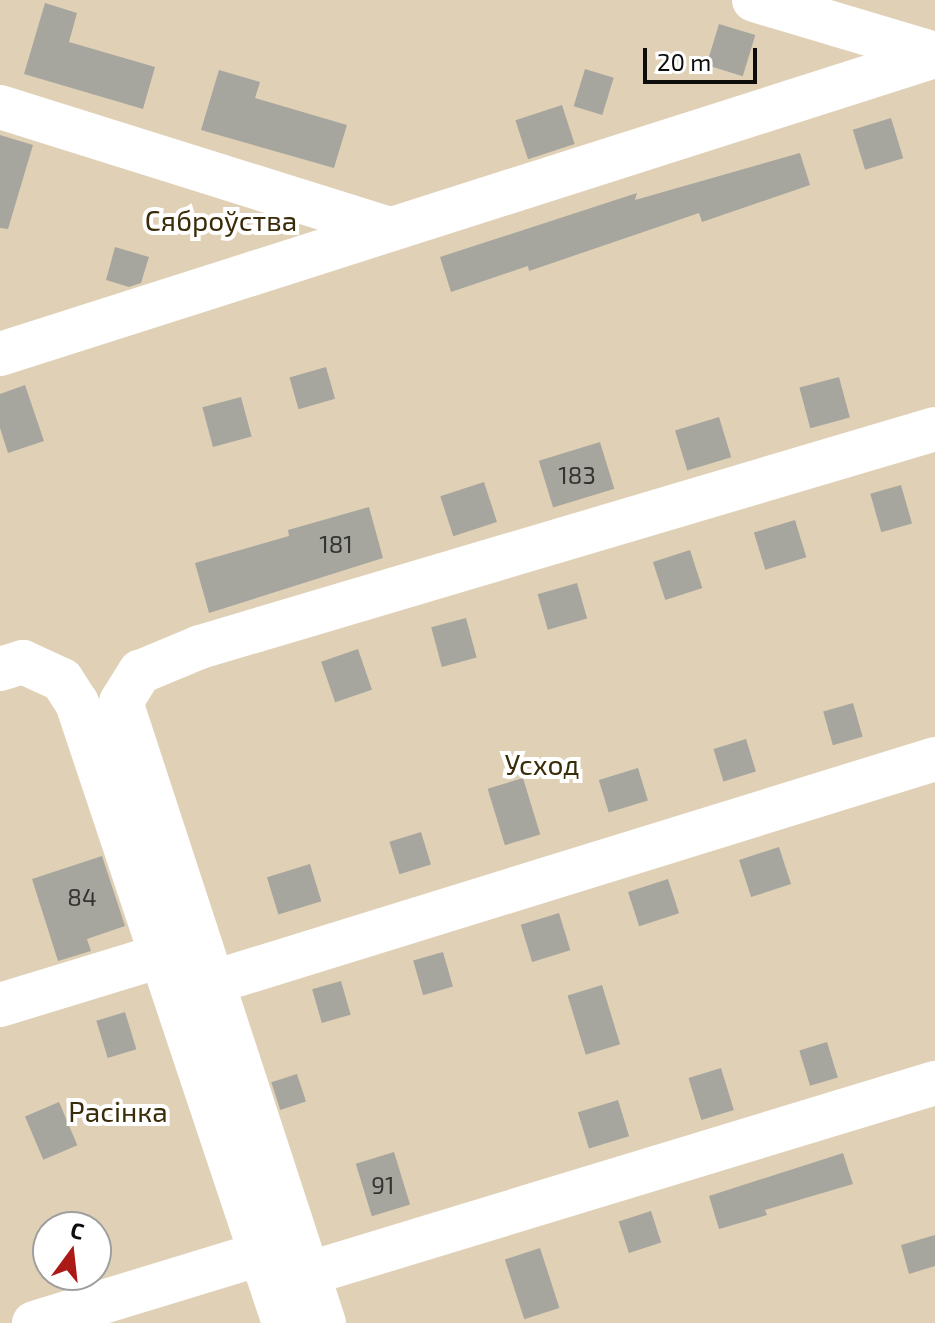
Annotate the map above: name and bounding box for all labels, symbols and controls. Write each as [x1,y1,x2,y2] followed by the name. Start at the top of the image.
[647,32,761,82] scale bar
[657,47,711,76] text: 20 m
[145,203,297,237] park label: Сяброўства
[558,461,596,489] house number: 183
[319,530,353,558] house number: 181
[505,747,579,781] park label: Усход
[67,883,97,911] house number: 84
[68,1094,168,1128] park label: Расінка
[371,1171,395,1199] house number: 91
[32,1211,112,1291] north arrow
[68,1216,87,1244] text: С

